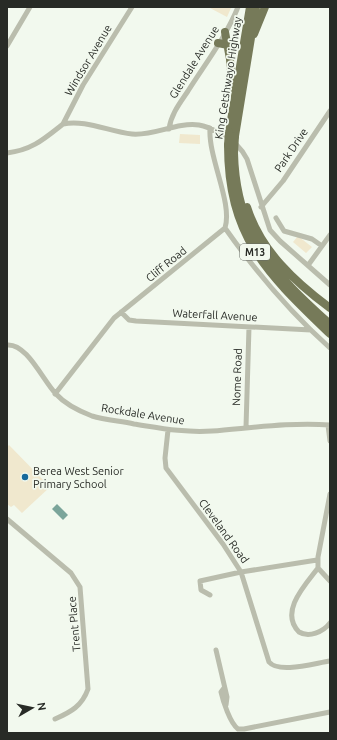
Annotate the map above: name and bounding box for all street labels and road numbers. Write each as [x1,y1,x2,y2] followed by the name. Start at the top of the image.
[212,15,244,140] street label: King Cetshwayo Highway
[62,22,114,98] street label: Windsor Avenue
[167,24,221,100] street label: Glendale Avenue
[272,126,310,174] street label: Park Drive
[143,244,189,284] street label: Cliff Road
[240,244,270,260] road number: M13
[172,307,258,323] street label: Waterfall Avenue
[230,348,244,406] street label: Nome Road
[100,401,186,427] street label: Rockdale Avenue
[197,497,251,565] street label: Cleveland Road
[66,596,82,652] street label: Trent Place

